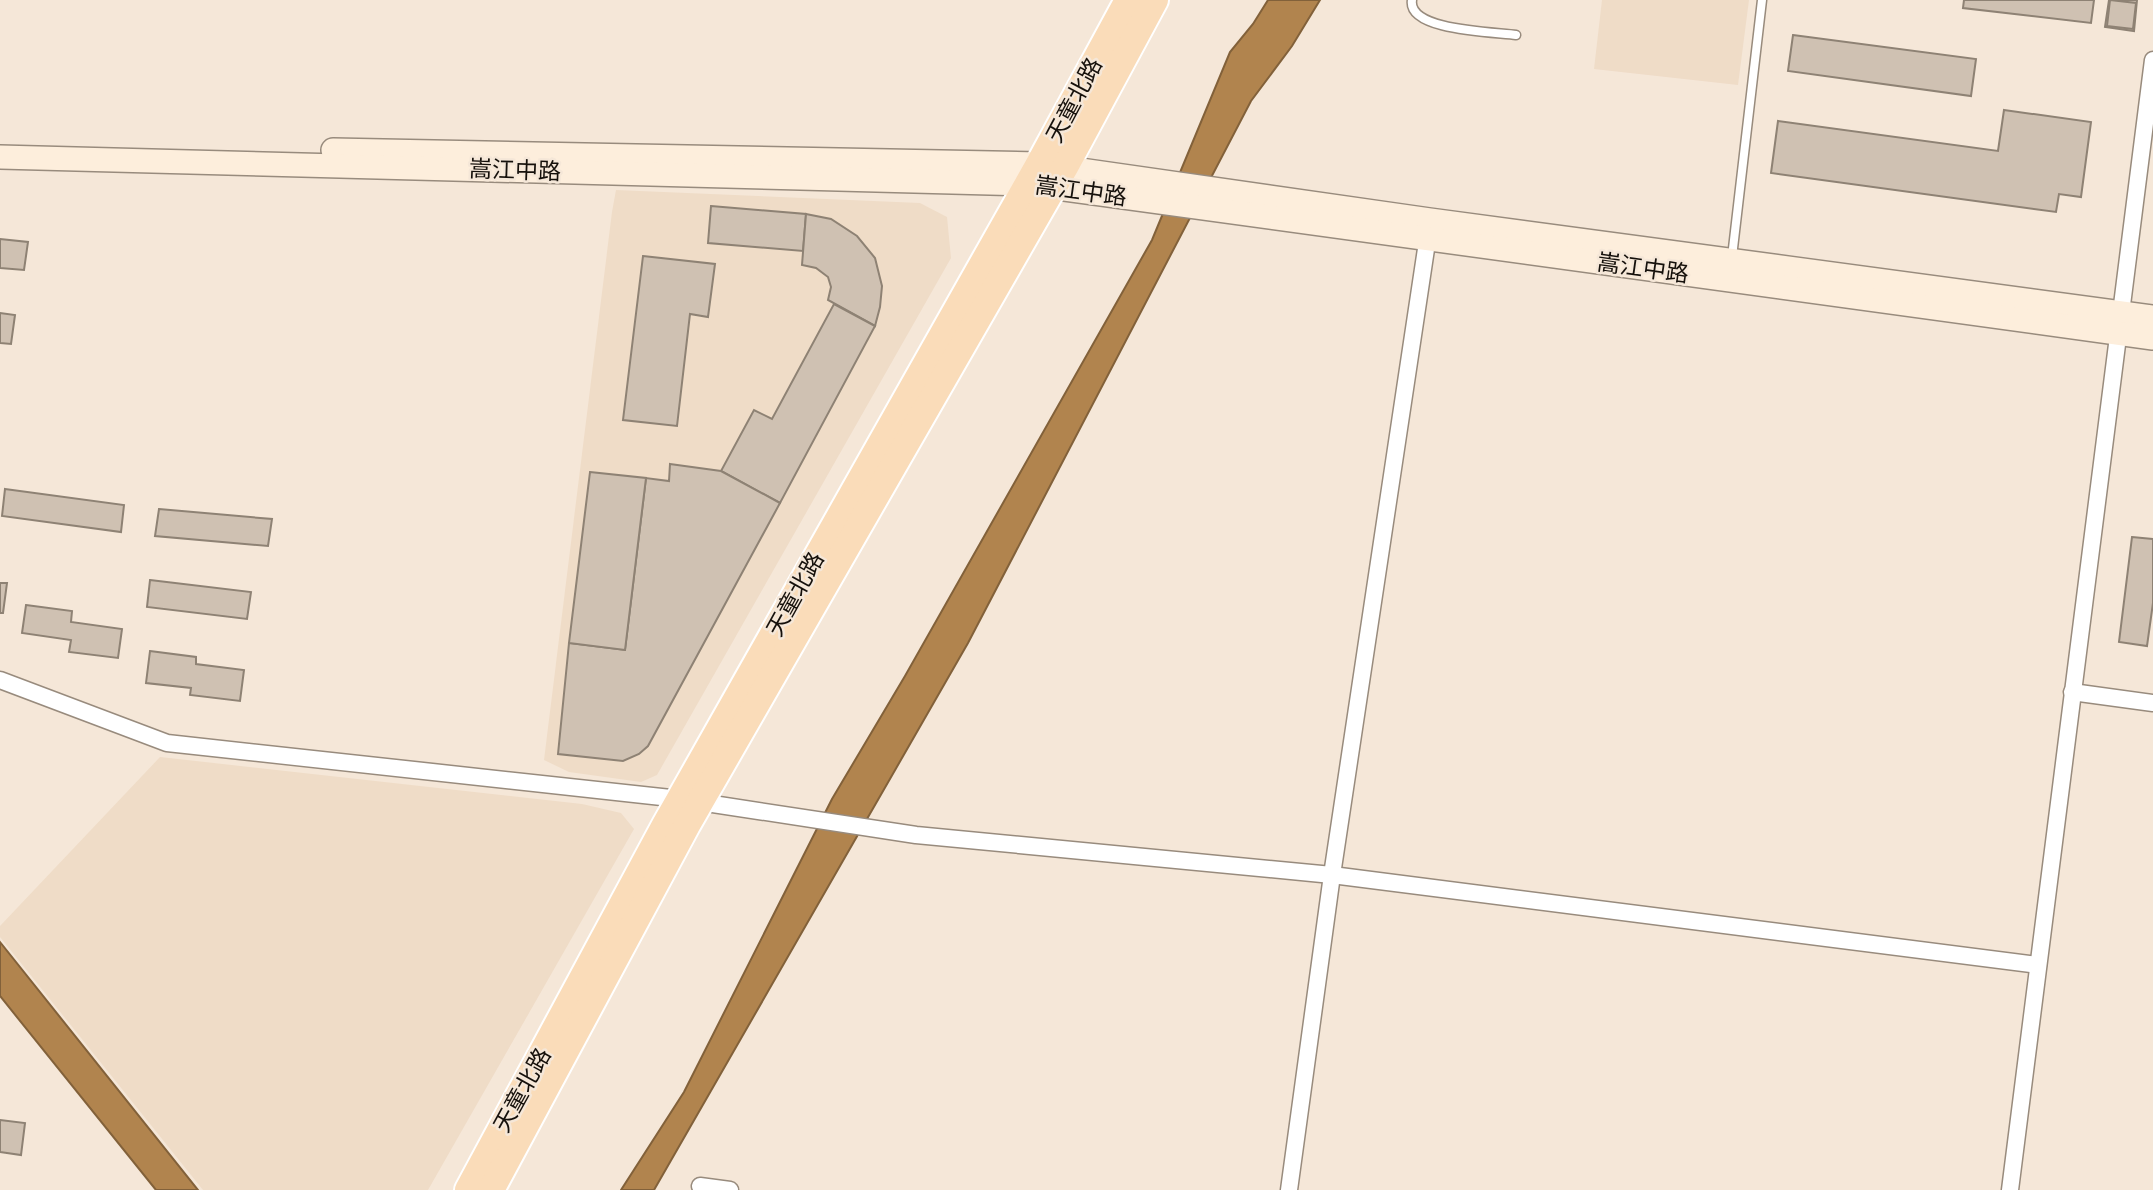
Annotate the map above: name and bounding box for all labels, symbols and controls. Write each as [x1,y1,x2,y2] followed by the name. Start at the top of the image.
[1038,52,1111,149] street label: 天童北路
[468,152,562,189] street label: 嵩江中路
[1033,169,1129,214] street label: 嵩江中路
[1595,246,1691,291] street label: 嵩江中路
[759,546,832,642] street label: 天童北路
[486,1042,559,1138] street label: 天童北路

